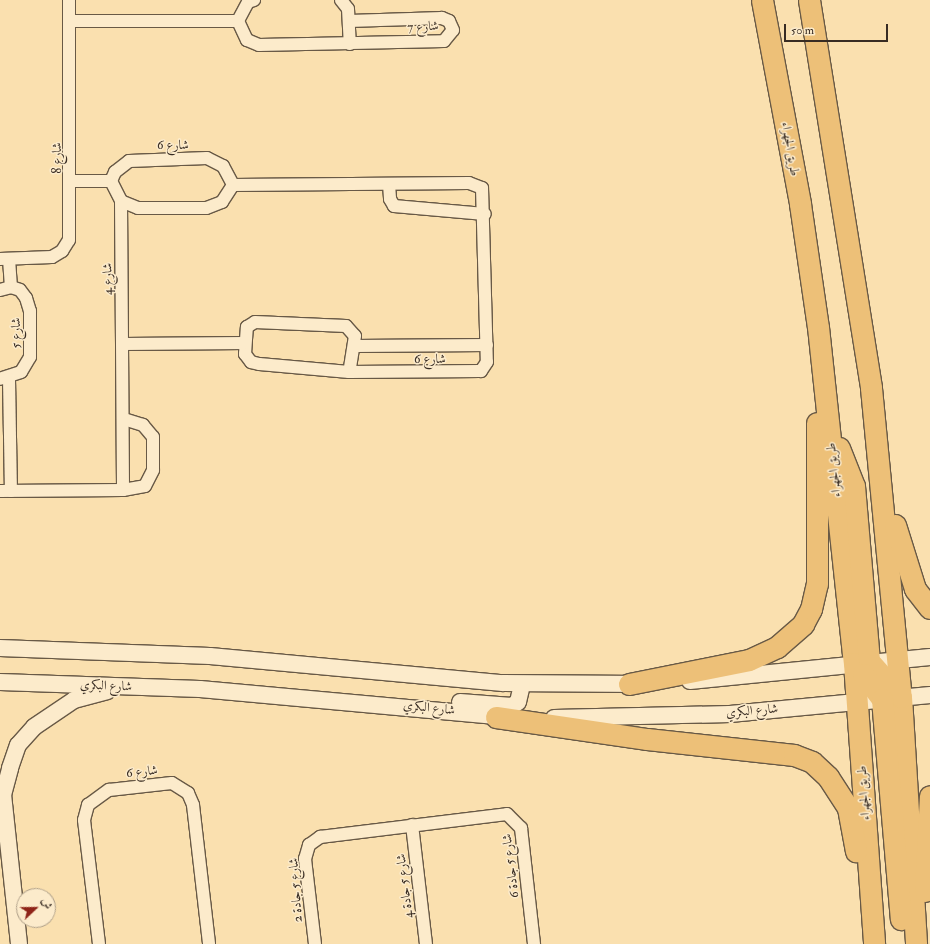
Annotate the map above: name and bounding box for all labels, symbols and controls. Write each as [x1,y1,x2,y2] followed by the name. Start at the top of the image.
[786,16,890,42] scale bar
[407,18,439,36] street label: شارع 7
[791,23,814,38] text: 50 m
[778,121,802,177] street label: طريق الجهراء
[157,137,189,153] street label: شارع 6
[49,142,65,174] street label: شارع 8
[100,263,116,295] street label: شارع 4
[8,317,24,349] street label: شارع 5
[414,351,446,367] street label: شارع 6
[823,442,845,498] street label: طريق الجهراء
[80,677,132,695] street label: شارع البكري
[402,698,456,718] street label: شارع البكري
[725,701,779,721] street label: شارع البكري
[125,763,159,781] street label: شارع 6
[854,765,874,821] street label: طريق الجهراء
[499,833,523,899] street label: شارع 5 جادة 6
[393,853,417,919] street label: شارع 5 جادة 4
[286,857,306,923] street label: شارع 5 جادة 2
[16,888,56,928] north arrow
[39,896,55,911] text: ش

